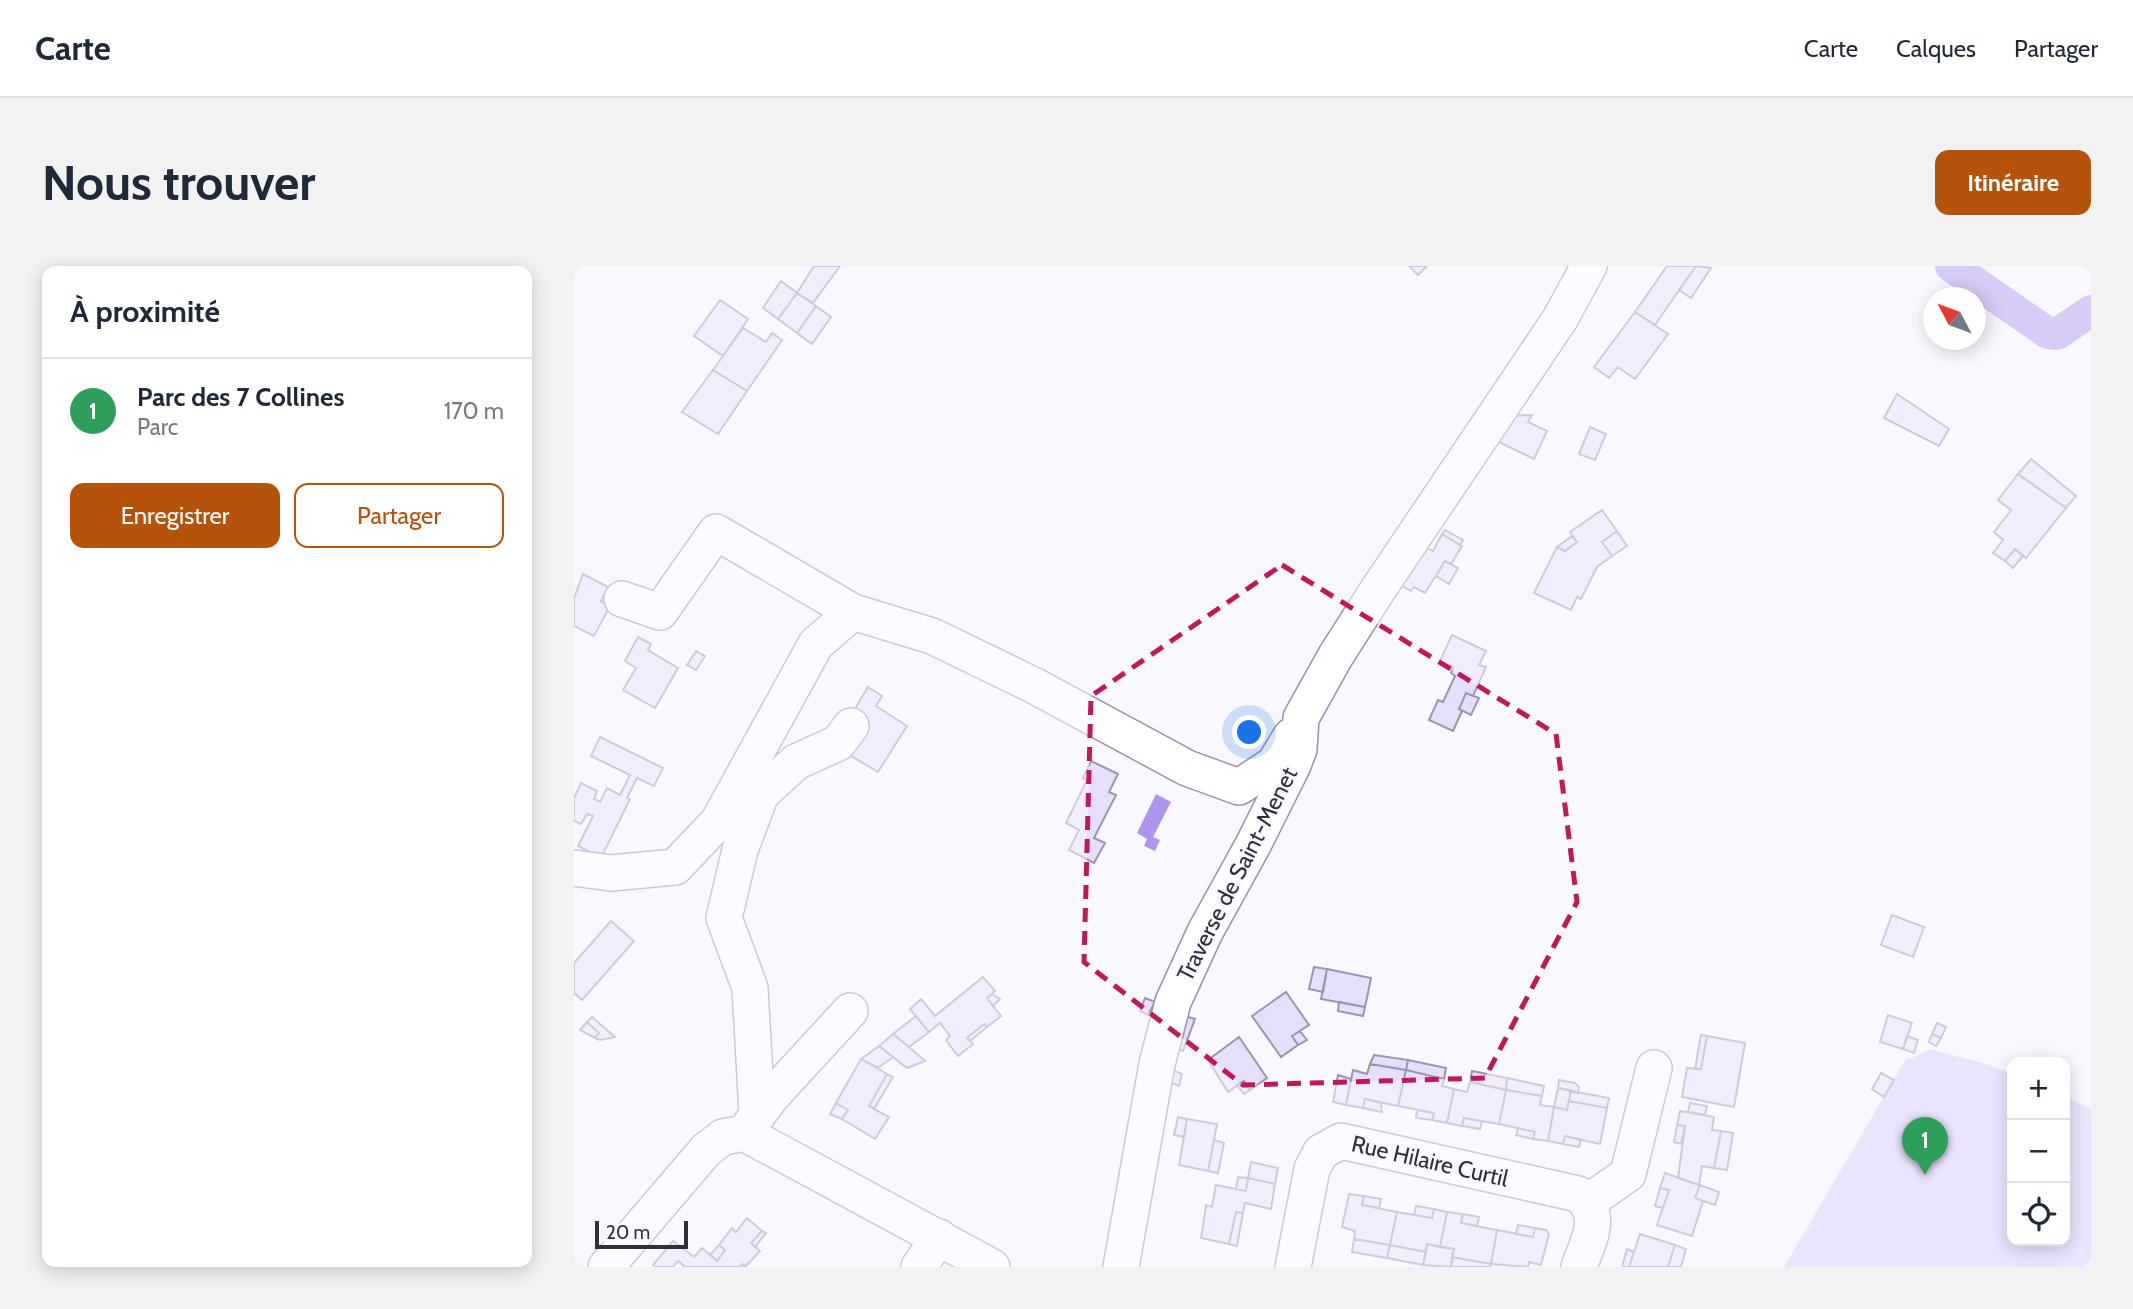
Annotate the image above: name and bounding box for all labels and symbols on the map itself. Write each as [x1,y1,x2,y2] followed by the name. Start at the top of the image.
[1923,287,1986,350] north arrow
[1232,715,1266,749] your location
[1171,762,1303,986] street label: Traverse de Saint-Menet
[1902,1117,1948,1175] pin: 1
[1349,1129,1512,1193] street label: Rue Hilaire Curtil
[595,1218,688,1250] scale bar

